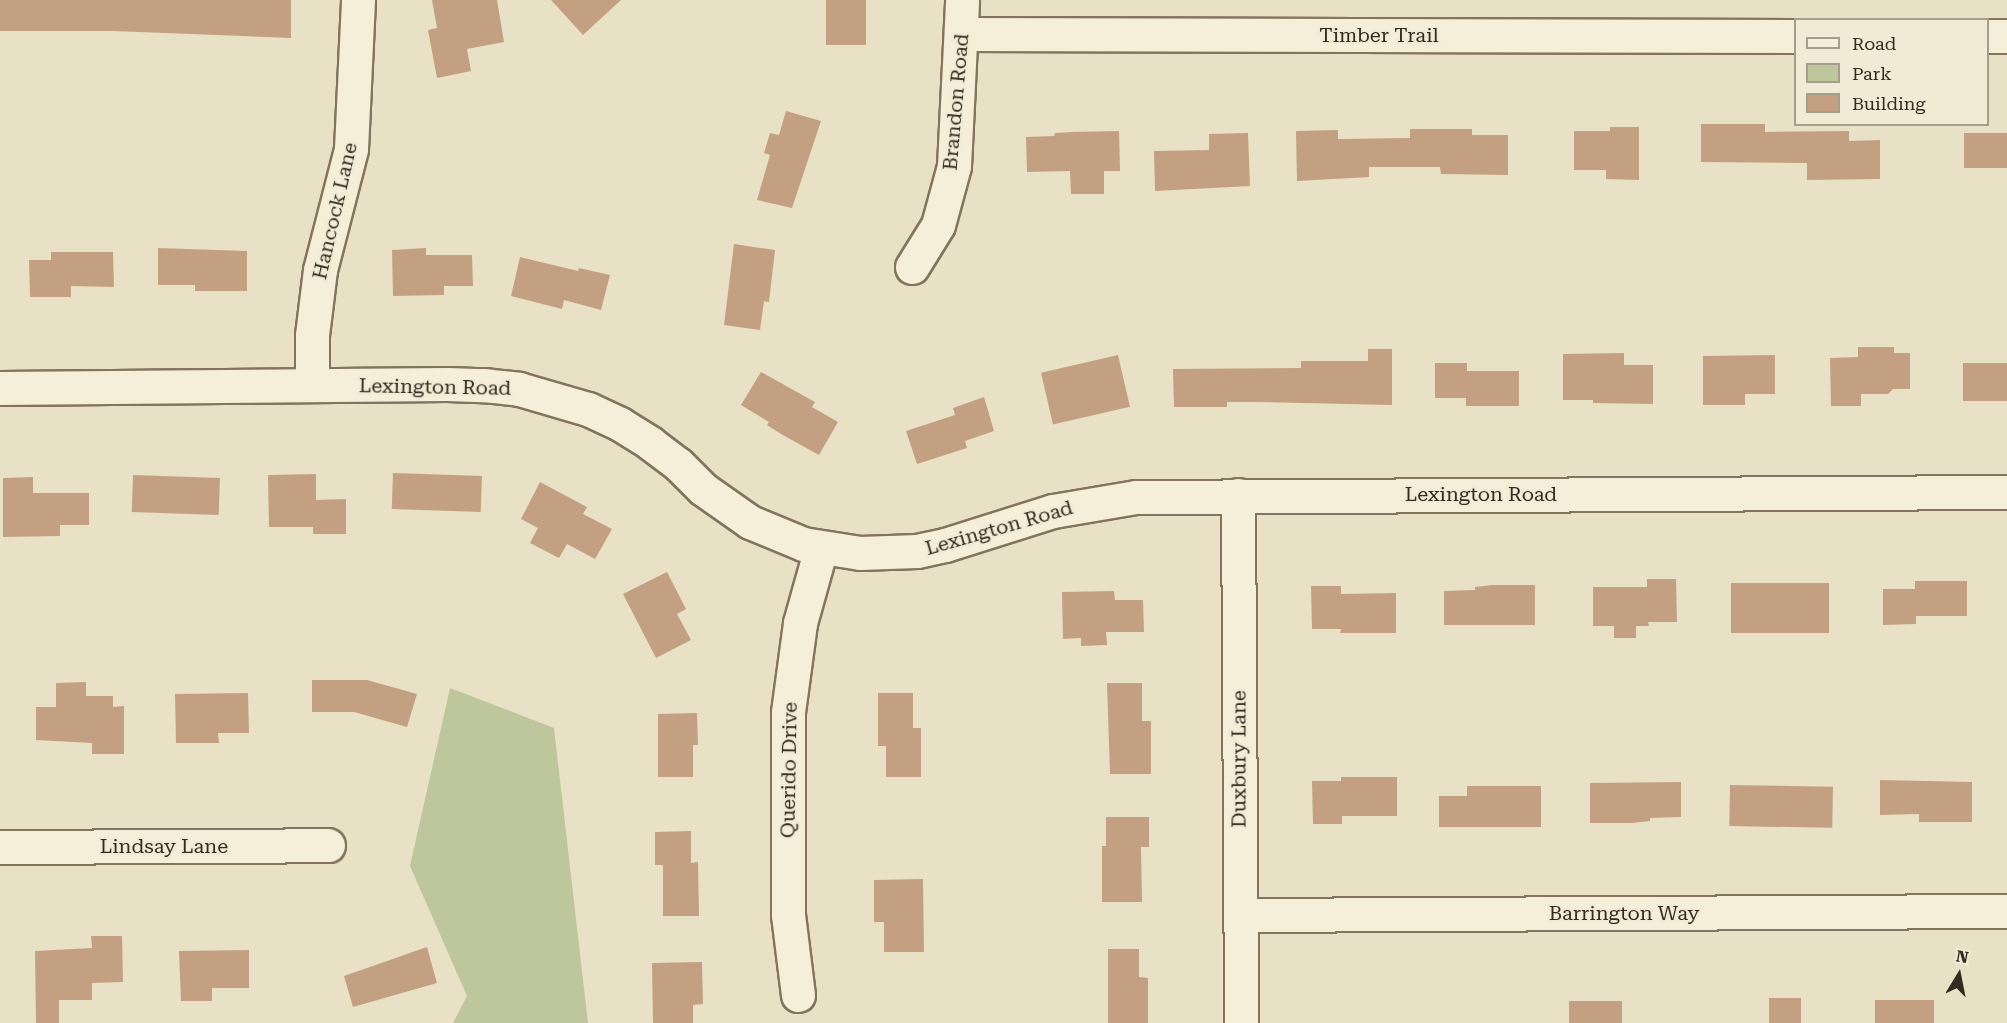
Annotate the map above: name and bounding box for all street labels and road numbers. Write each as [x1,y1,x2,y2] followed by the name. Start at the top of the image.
[1319,23,1439,47] street label: Timber Trail
[938,33,974,171] street label: Brandon Road
[308,140,362,282] street label: Hancock Lane
[359,374,511,400] street label: Lexington Road
[1405,482,1557,506] street label: Lexington Road
[922,495,1076,561] street label: Lexington Road
[1227,690,1251,828] street label: Duxbury Lane
[776,702,802,838] street label: Querido Drive
[100,834,228,858] street label: Lindsay Lane
[1549,901,1699,925] street label: Barrington Way

